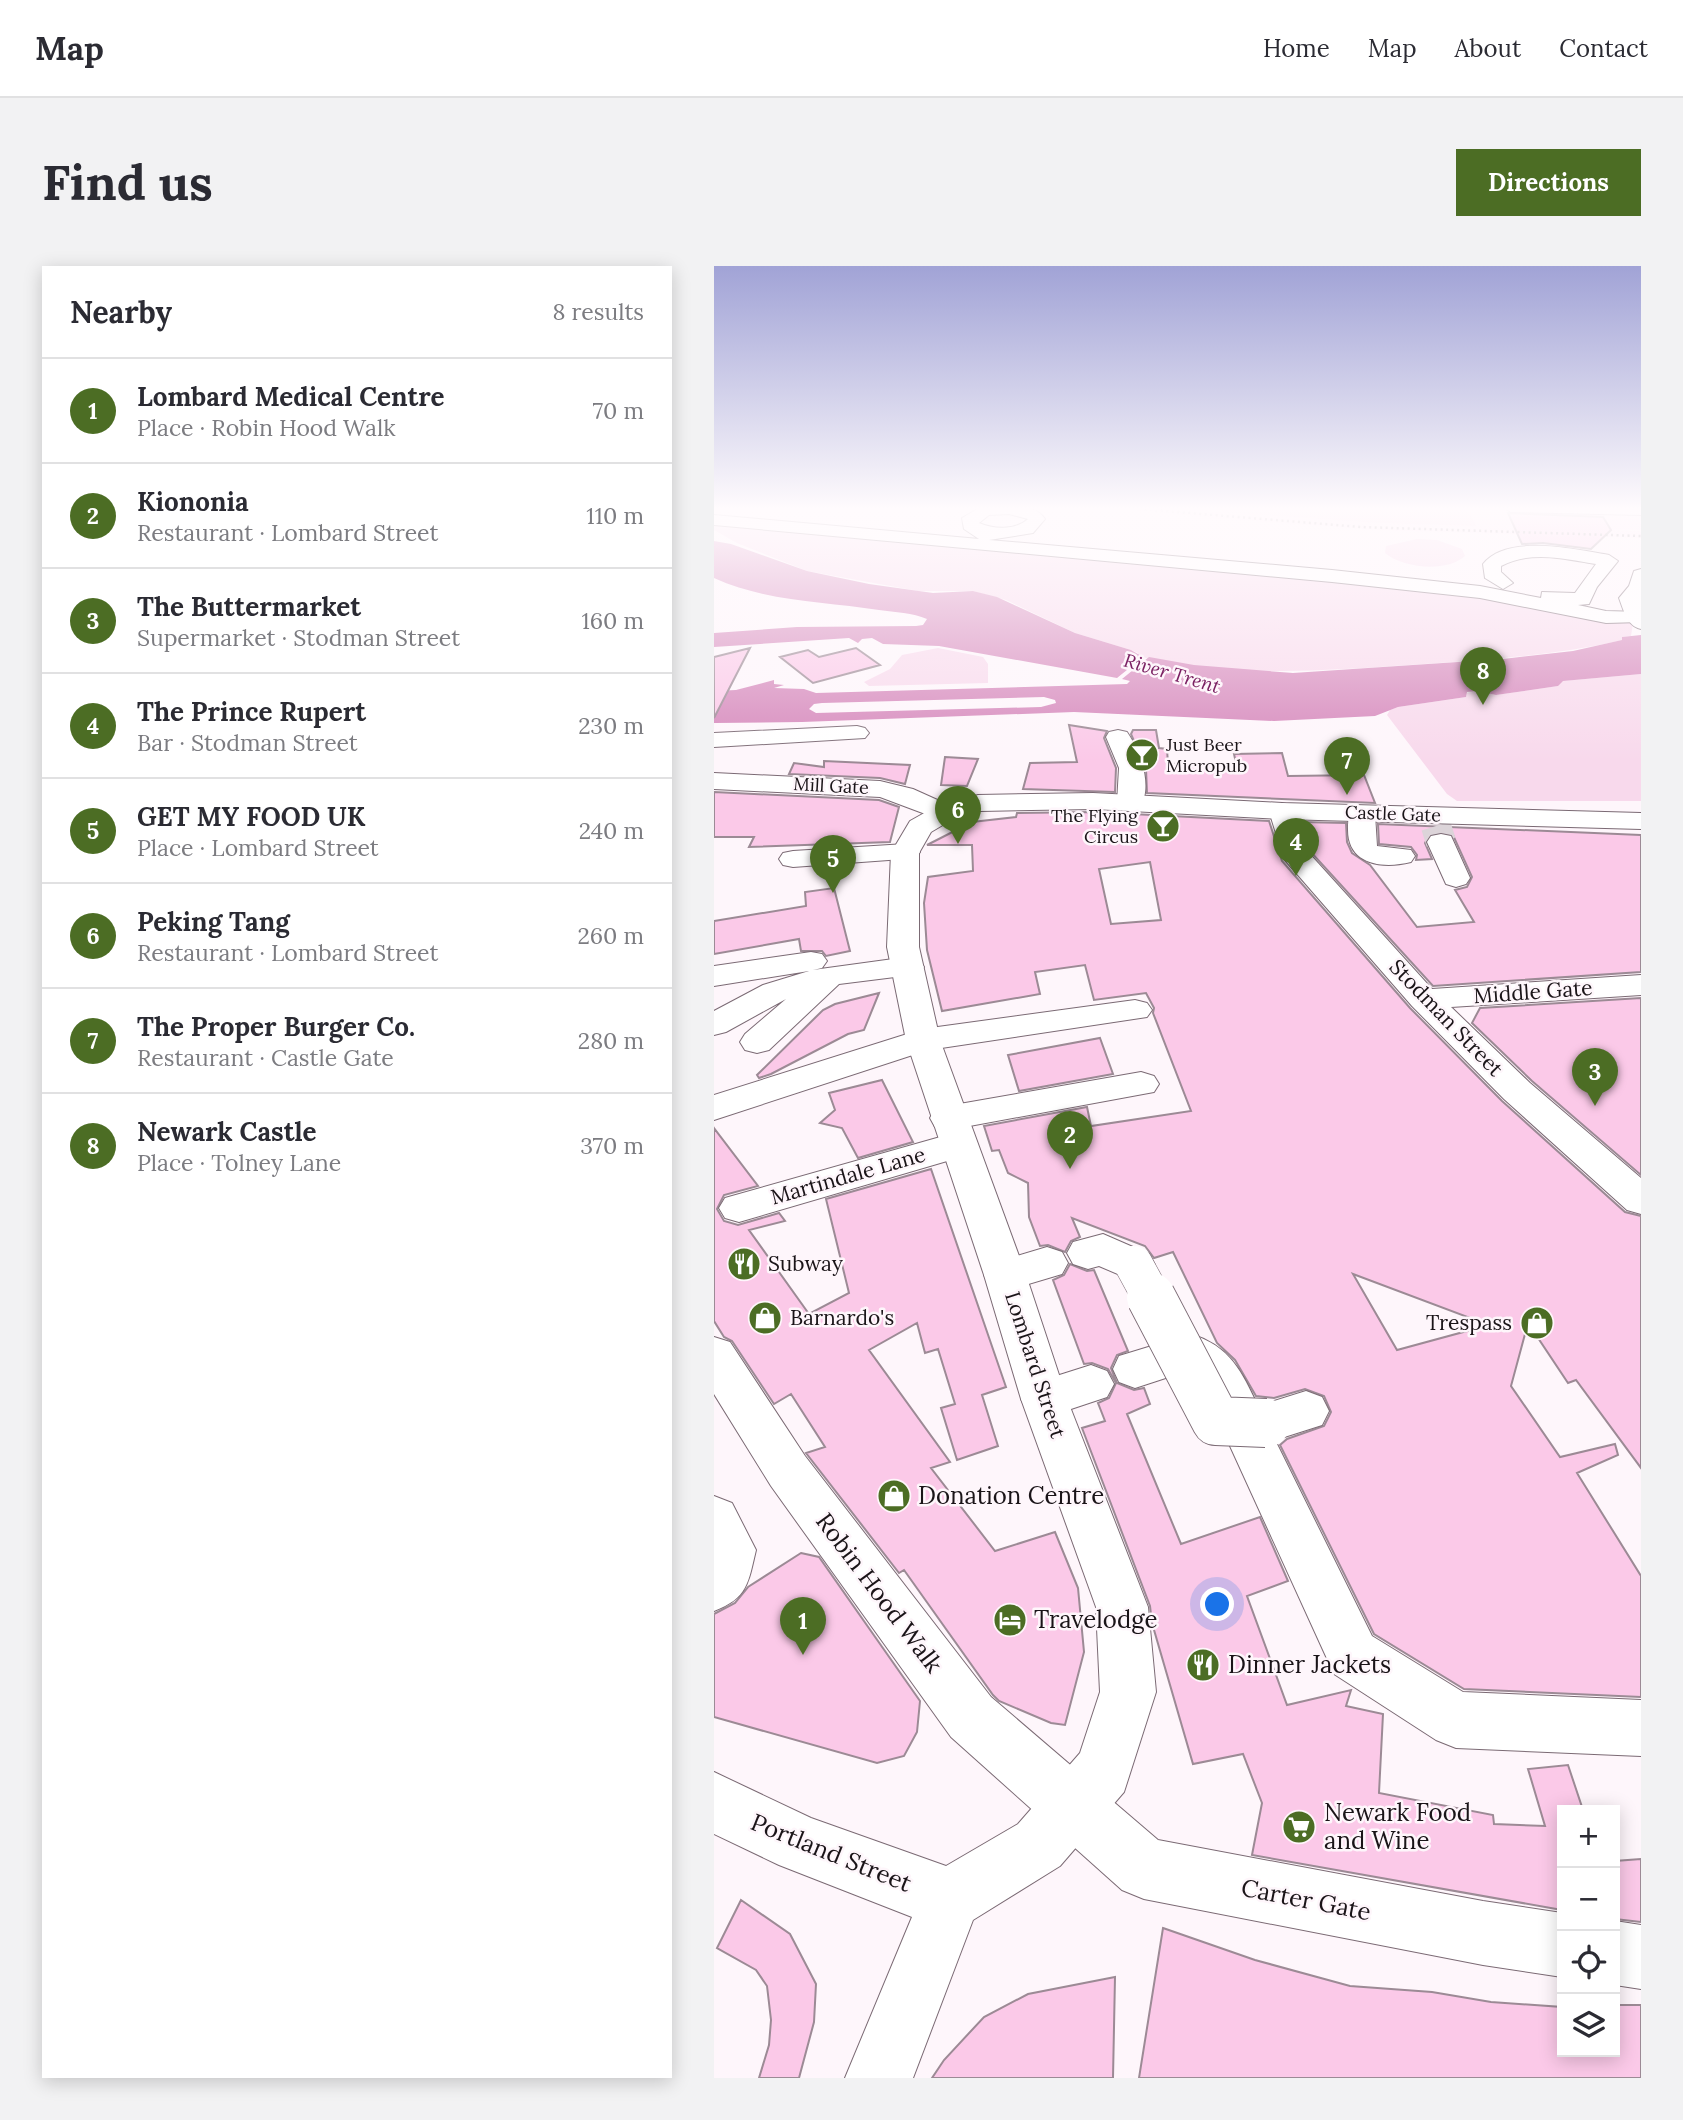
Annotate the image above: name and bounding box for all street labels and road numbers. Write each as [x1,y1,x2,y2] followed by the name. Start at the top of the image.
[793,772,870,799] street label: Mill Gate
[1345,800,1442,827] street label: Castle Gate
[1384,954,1510,1082] street label: Stodman Street
[1473,974,1593,1009] street label: Middle Gate
[767,1141,928,1211] street label: Martindale Lane
[999,1288,1072,1443] street label: Lombard Street
[809,1507,950,1679] street label: Robin Hood Walk
[746,1806,917,1899] street label: Portland Street
[1239,1872,1374,1927] street label: Carter Gate

